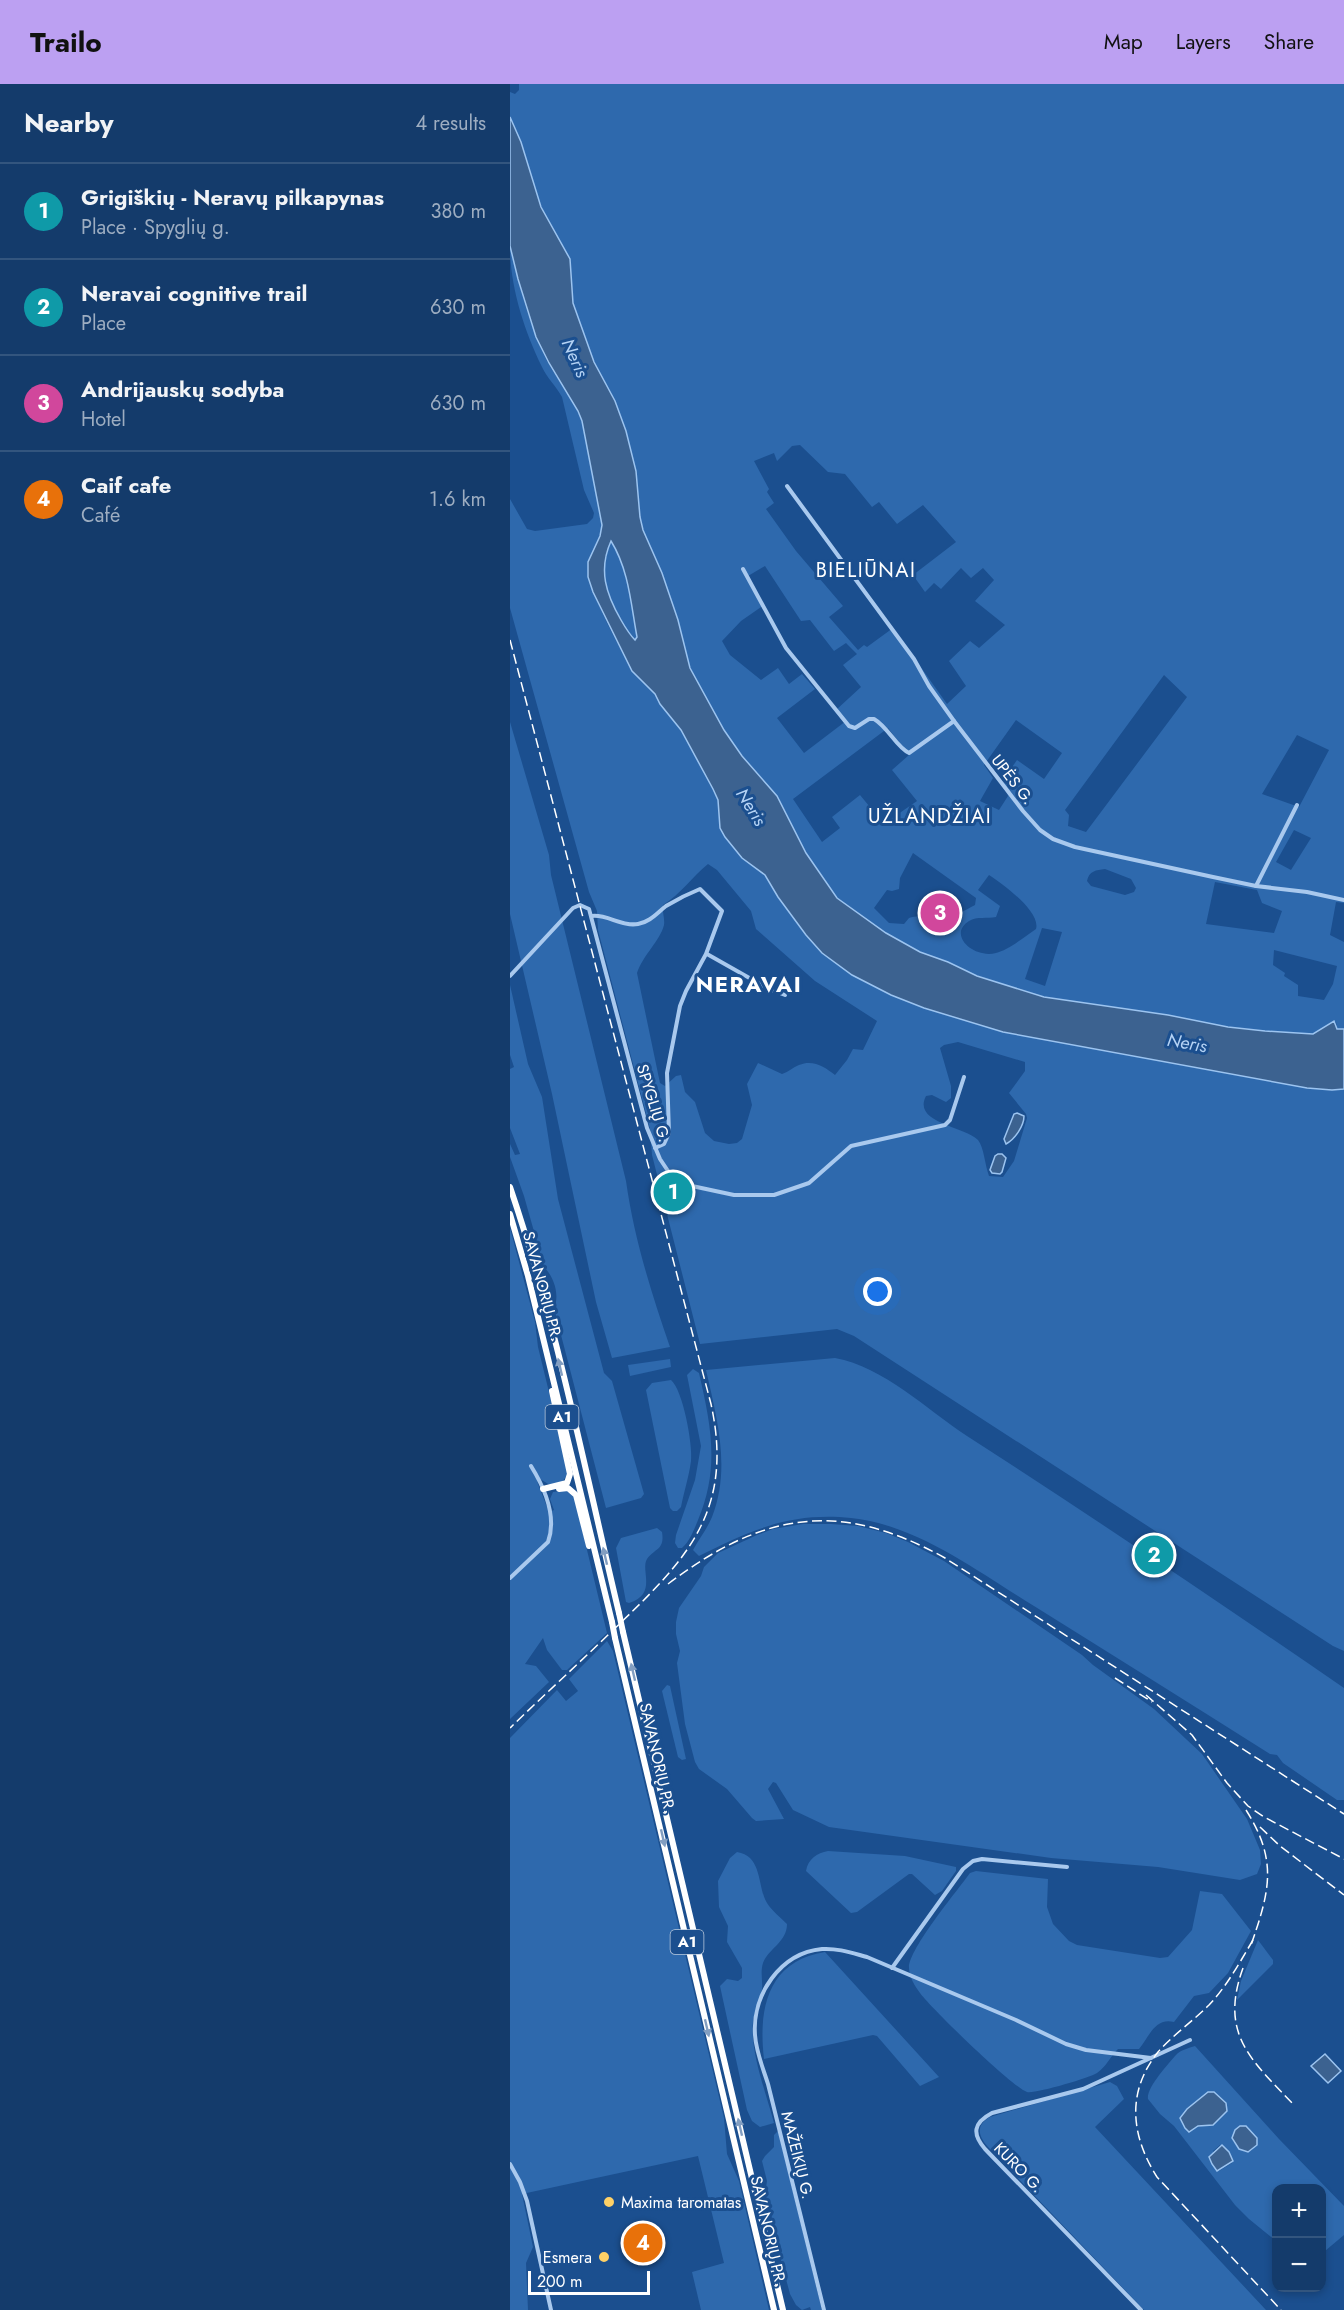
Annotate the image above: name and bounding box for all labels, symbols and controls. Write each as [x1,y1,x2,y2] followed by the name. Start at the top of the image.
[30,22,102,63] text: Trailo
[1104,27,1143,57] text: Map
[1176,27,1231,57] text: Layers
[1264,27,1314,57] text: Share
[24,104,113,142] text: Nearby
[415,109,486,138] text: 4 results
[81,181,384,213] text: Grigiškių - Neravų pilkapynas
[38,197,49,226] text: 1
[431,197,486,226] text: 380 m
[81,213,230,242] text: Place · Spyglių g.
[81,277,307,309] text: Neravai cognitive trail
[37,293,50,322] text: 2
[430,293,486,322] text: 630 m
[81,309,126,338] text: Place
[555,334,595,382] water label: Neris
[81,373,284,405] text: Andrijauskų sodyba
[37,389,50,418] text: 3
[430,389,486,418] text: 630 m
[81,405,126,434] text: Hotel
[81,469,171,501] text: Caif cafe
[37,485,50,514] text: 4
[429,485,486,514] text: 1.6 km
[81,501,120,530] text: Café
[816,556,916,585] district label: BIELIŪNAI
[986,749,1039,809] street label: UPĖS G.
[729,783,773,832] water label: Neris
[868,802,992,831] district label: UŽLANDŽIAI
[920,890,960,936] pin: 3
[696,968,802,1000] district label: NERAVAI
[1165,1027,1210,1059] water label: Neris
[631,1061,676,1145] street label: SPYGLIŲ G.
[654,1170,692,1214] pin: 1
[517,1229,568,1343] street label: SAVANORIŲ PR.
[863,1277,892,1306] your location
[554,1357,564,1376] one-way arrow
[546,1405,578,1429] road number: A1
[1134,1532,1174,1578] pin: 2
[600,1547,610,1565] one-way arrow
[627,1662,637,1681] one-way arrow
[634,1701,681,1816] street label: SAVANORIŲ PR.
[658,1829,668,1847] one-way arrow
[670,1930,704,1954] road number: A1
[703,2019,713,2037] one-way arrow
[776,2109,819,2201] street label: MAŽEIKIŲ G.
[735,2117,744,2136] one-way arrow
[989,2137,1049,2198] street label: KURO G.
[745,2174,792,2289] street label: SAVANORIŲ PR.
[1272,2184,1326,2292] map controls
[1272,2184,1326,2238] button: +
[621,2191,741,2214] place label: Maxima taromatas
[602,2195,616,2209] marker: Maxima taromatas
[624,2220,662,2266] pin: 4
[1272,2238,1326,2292] button: −
[543,2246,592,2269] place label: Esmera
[597,2250,611,2264] marker: Esmera
[528,2268,650,2296] scale bar
[537,2270,583,2293] text: 200 m

